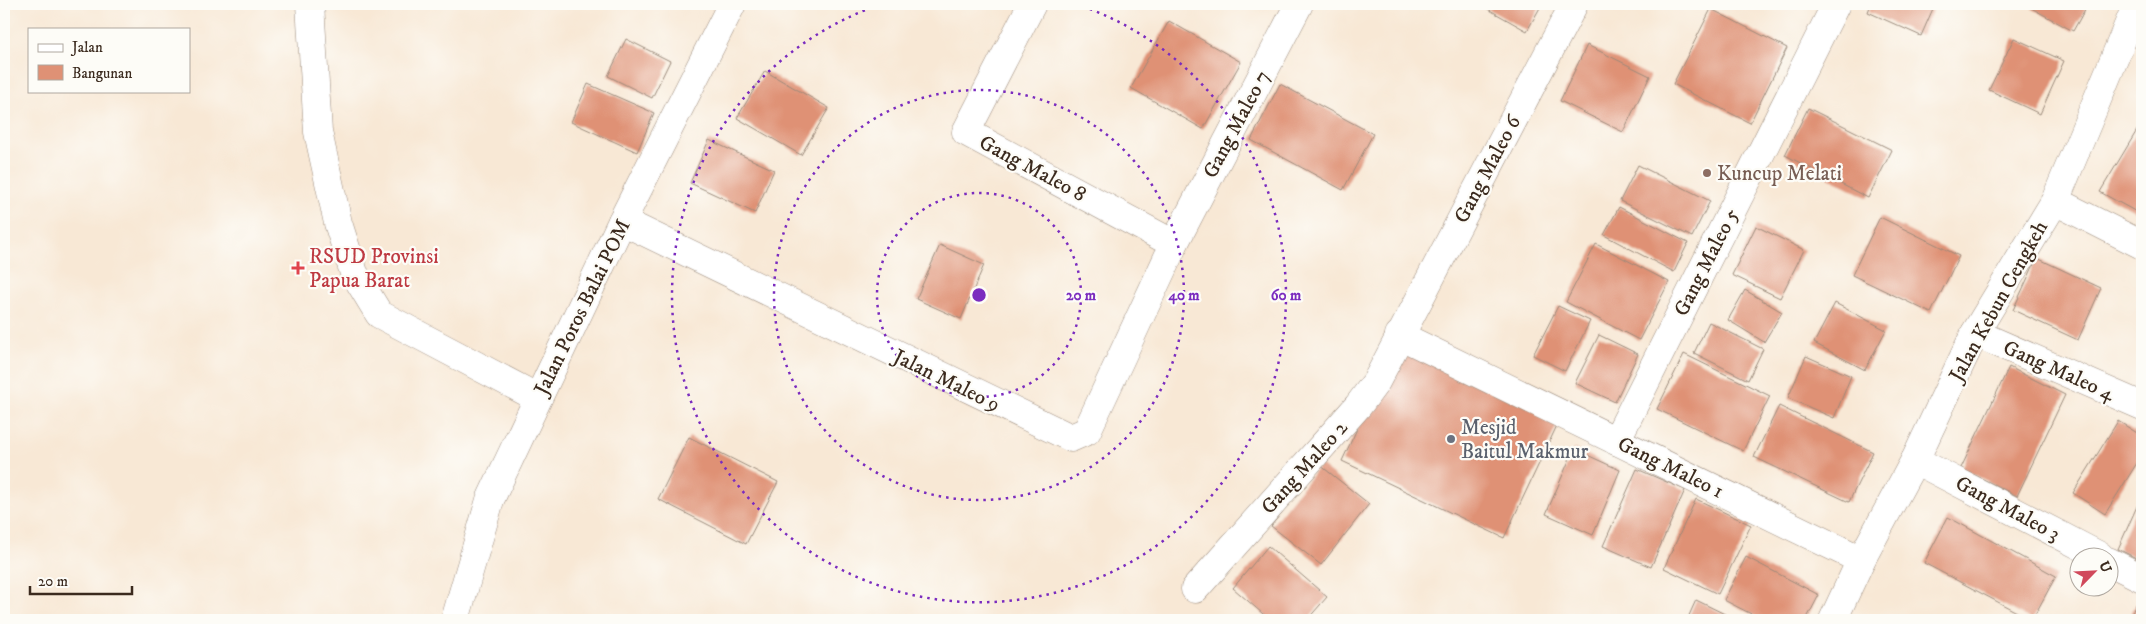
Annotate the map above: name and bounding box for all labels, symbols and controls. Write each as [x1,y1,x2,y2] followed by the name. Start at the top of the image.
[28,28,190,92] legend
[70,38,103,57] text: Jalan
[72,64,132,83] text: Bangunan
[1198,66,1276,183] street label: Gang Maleo 7
[1449,110,1528,228] street label: Gang Maleo 6
[975,130,1091,208] street label: Gang Maleo 8
[1717,161,1842,187] place label: Kuncup Melati
[1701,167,1713,179] marker: Kuncup Melati
[1669,204,1745,321] street label: Gang Maleo 5
[528,215,637,401] street label: Jalan Poros Balai POM
[1943,216,2054,388] street label: Jalan Kebun Cengkeh
[309,244,439,294] place label: RSUD Provinsi Papua Barat
[291,261,305,275] marker: RSUD Provinsi Papua Barat
[970,286,988,304] centre of rings
[1066,286,1097,305] text: 20 m
[1167,286,1200,305] text: 40 m
[1271,286,1302,305] text: 60 m
[1999,335,2119,407] street label: Gang Maleo 4
[887,343,1004,418] street label: Jalan Maleo 9
[1256,415,1354,520] street label: Gang Maleo 2
[1461,415,1589,465] place label: Mesjid Baitul Makmur
[1613,431,1728,505] street label: Gang Maleo 1
[1445,433,1457,445] marker: Mesjid Baitul Makmur
[1951,470,2064,547] street label: Gang Maleo 3
[2068,546,2118,596] north arrow
[2095,559,2115,576] text: U
[30,564,132,596] scale bar
[38,572,68,591] text: 20 m

